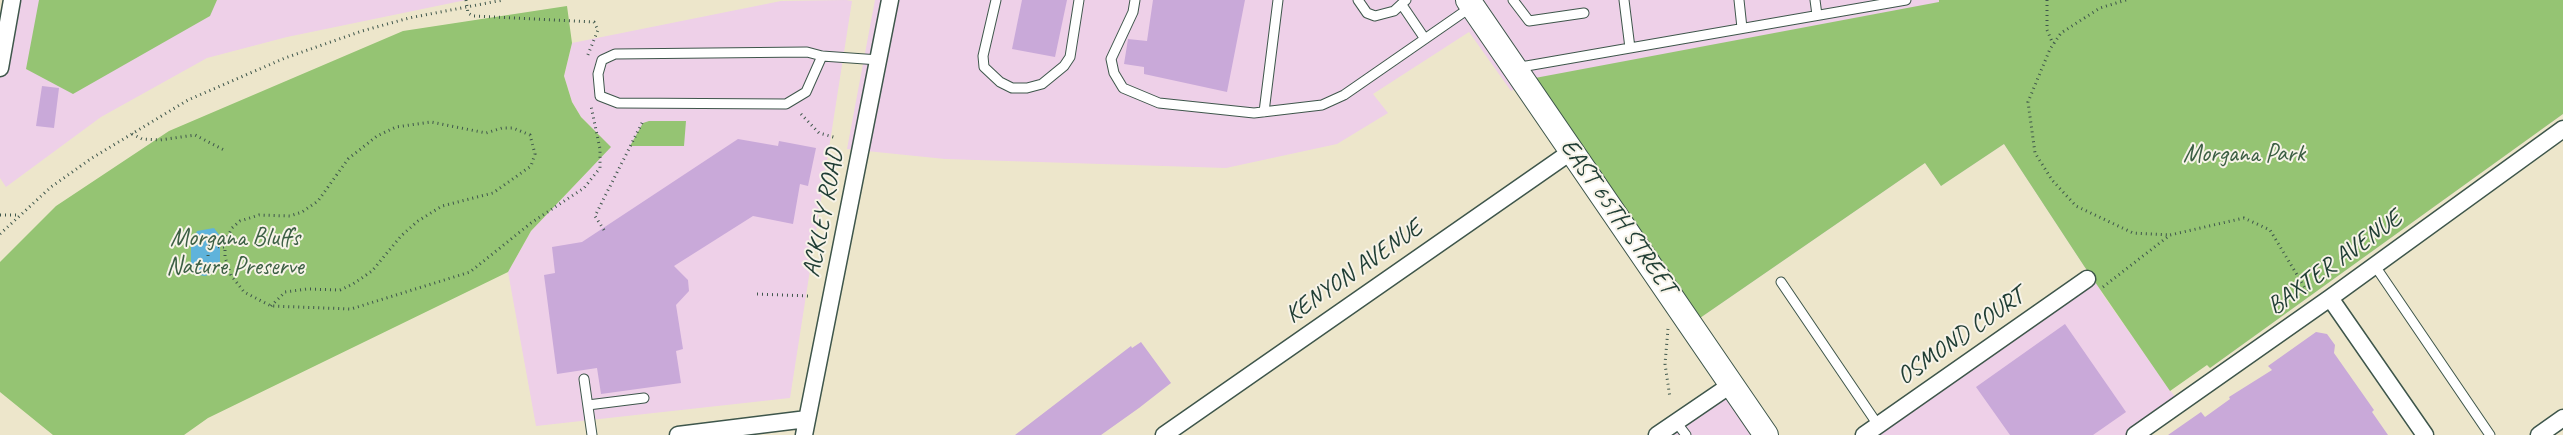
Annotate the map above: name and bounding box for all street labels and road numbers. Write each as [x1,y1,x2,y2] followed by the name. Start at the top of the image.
[1553,133,1683,301] street label: EAST 65TH STREET
[797,146,851,280] street label: ACKLEY ROAD
[2262,204,2408,322] street label: BAXTER AVENUE
[1280,214,1428,330] street label: KENYON AVENUE
[1891,282,2031,392] street label: OSMOND COURT

